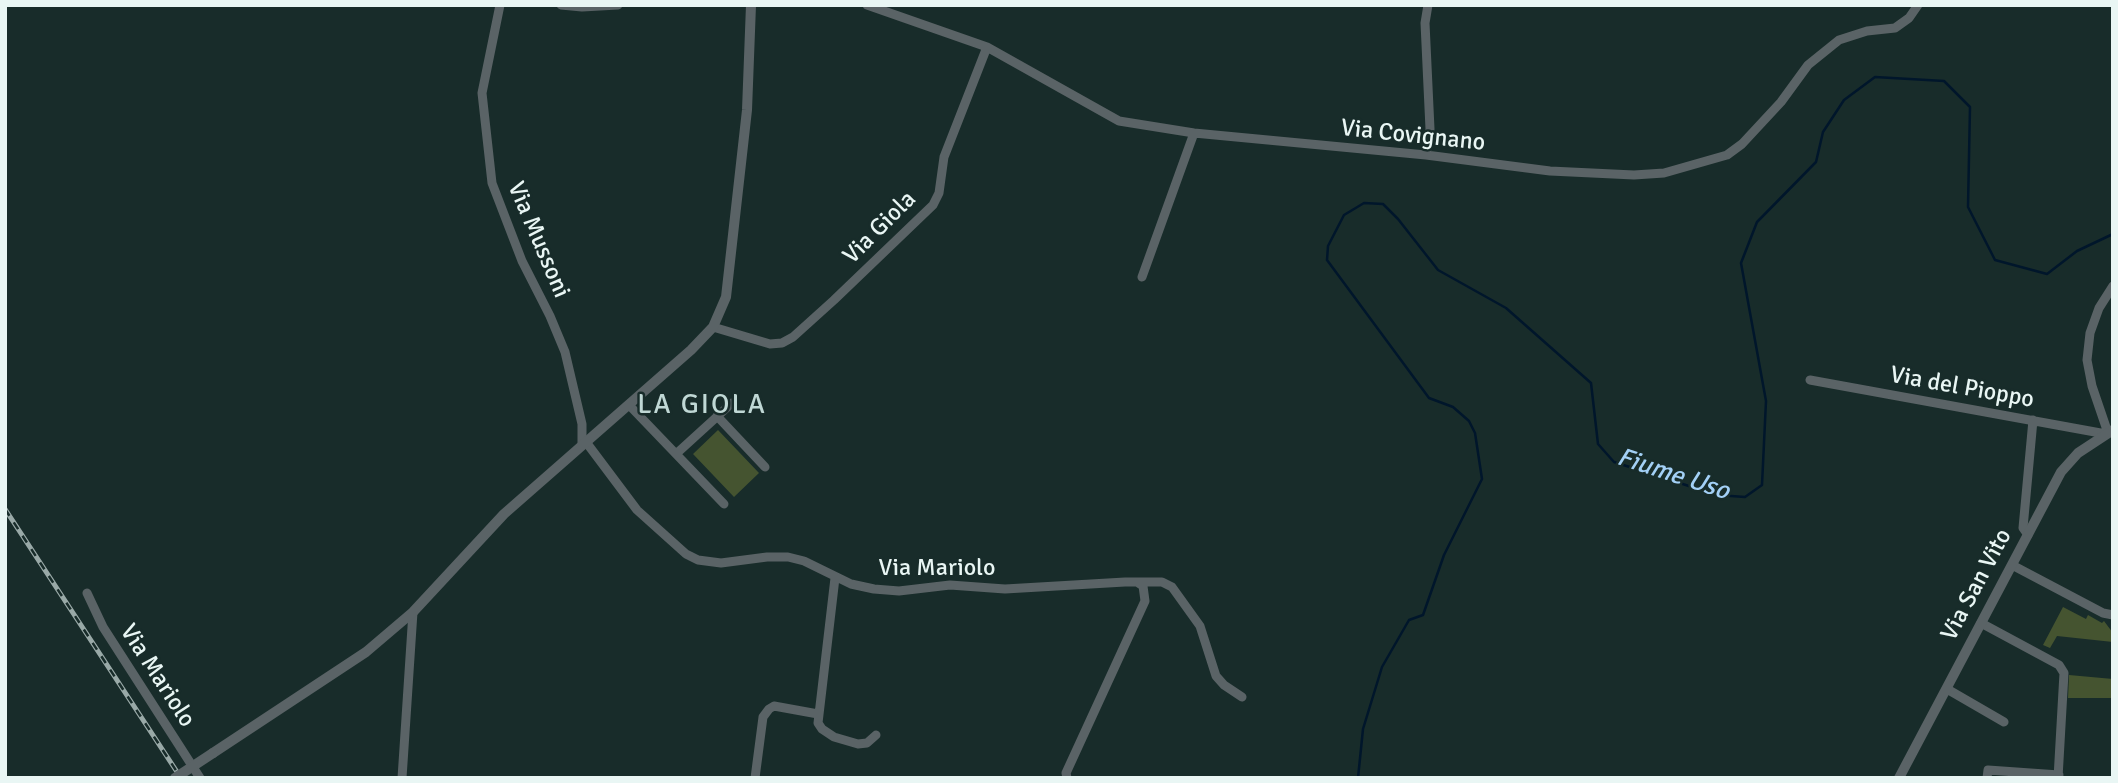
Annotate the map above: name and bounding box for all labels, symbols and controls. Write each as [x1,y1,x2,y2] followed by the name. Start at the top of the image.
[1339,114,1487,158] street label: Via Covignano
[501,178,575,302] street label: Via Mussoni
[837,185,923,271] street label: Via Giola
[1888,361,2036,415] street label: Via del Pioppo
[638,389,766,423] district label: LA GIOLA
[1613,442,1733,508] water label: Fiume Uso
[1936,524,2018,646] street label: Via San Vito
[879,555,995,583] street label: Via Mariolo
[113,619,201,733] street label: Via Mariolo

